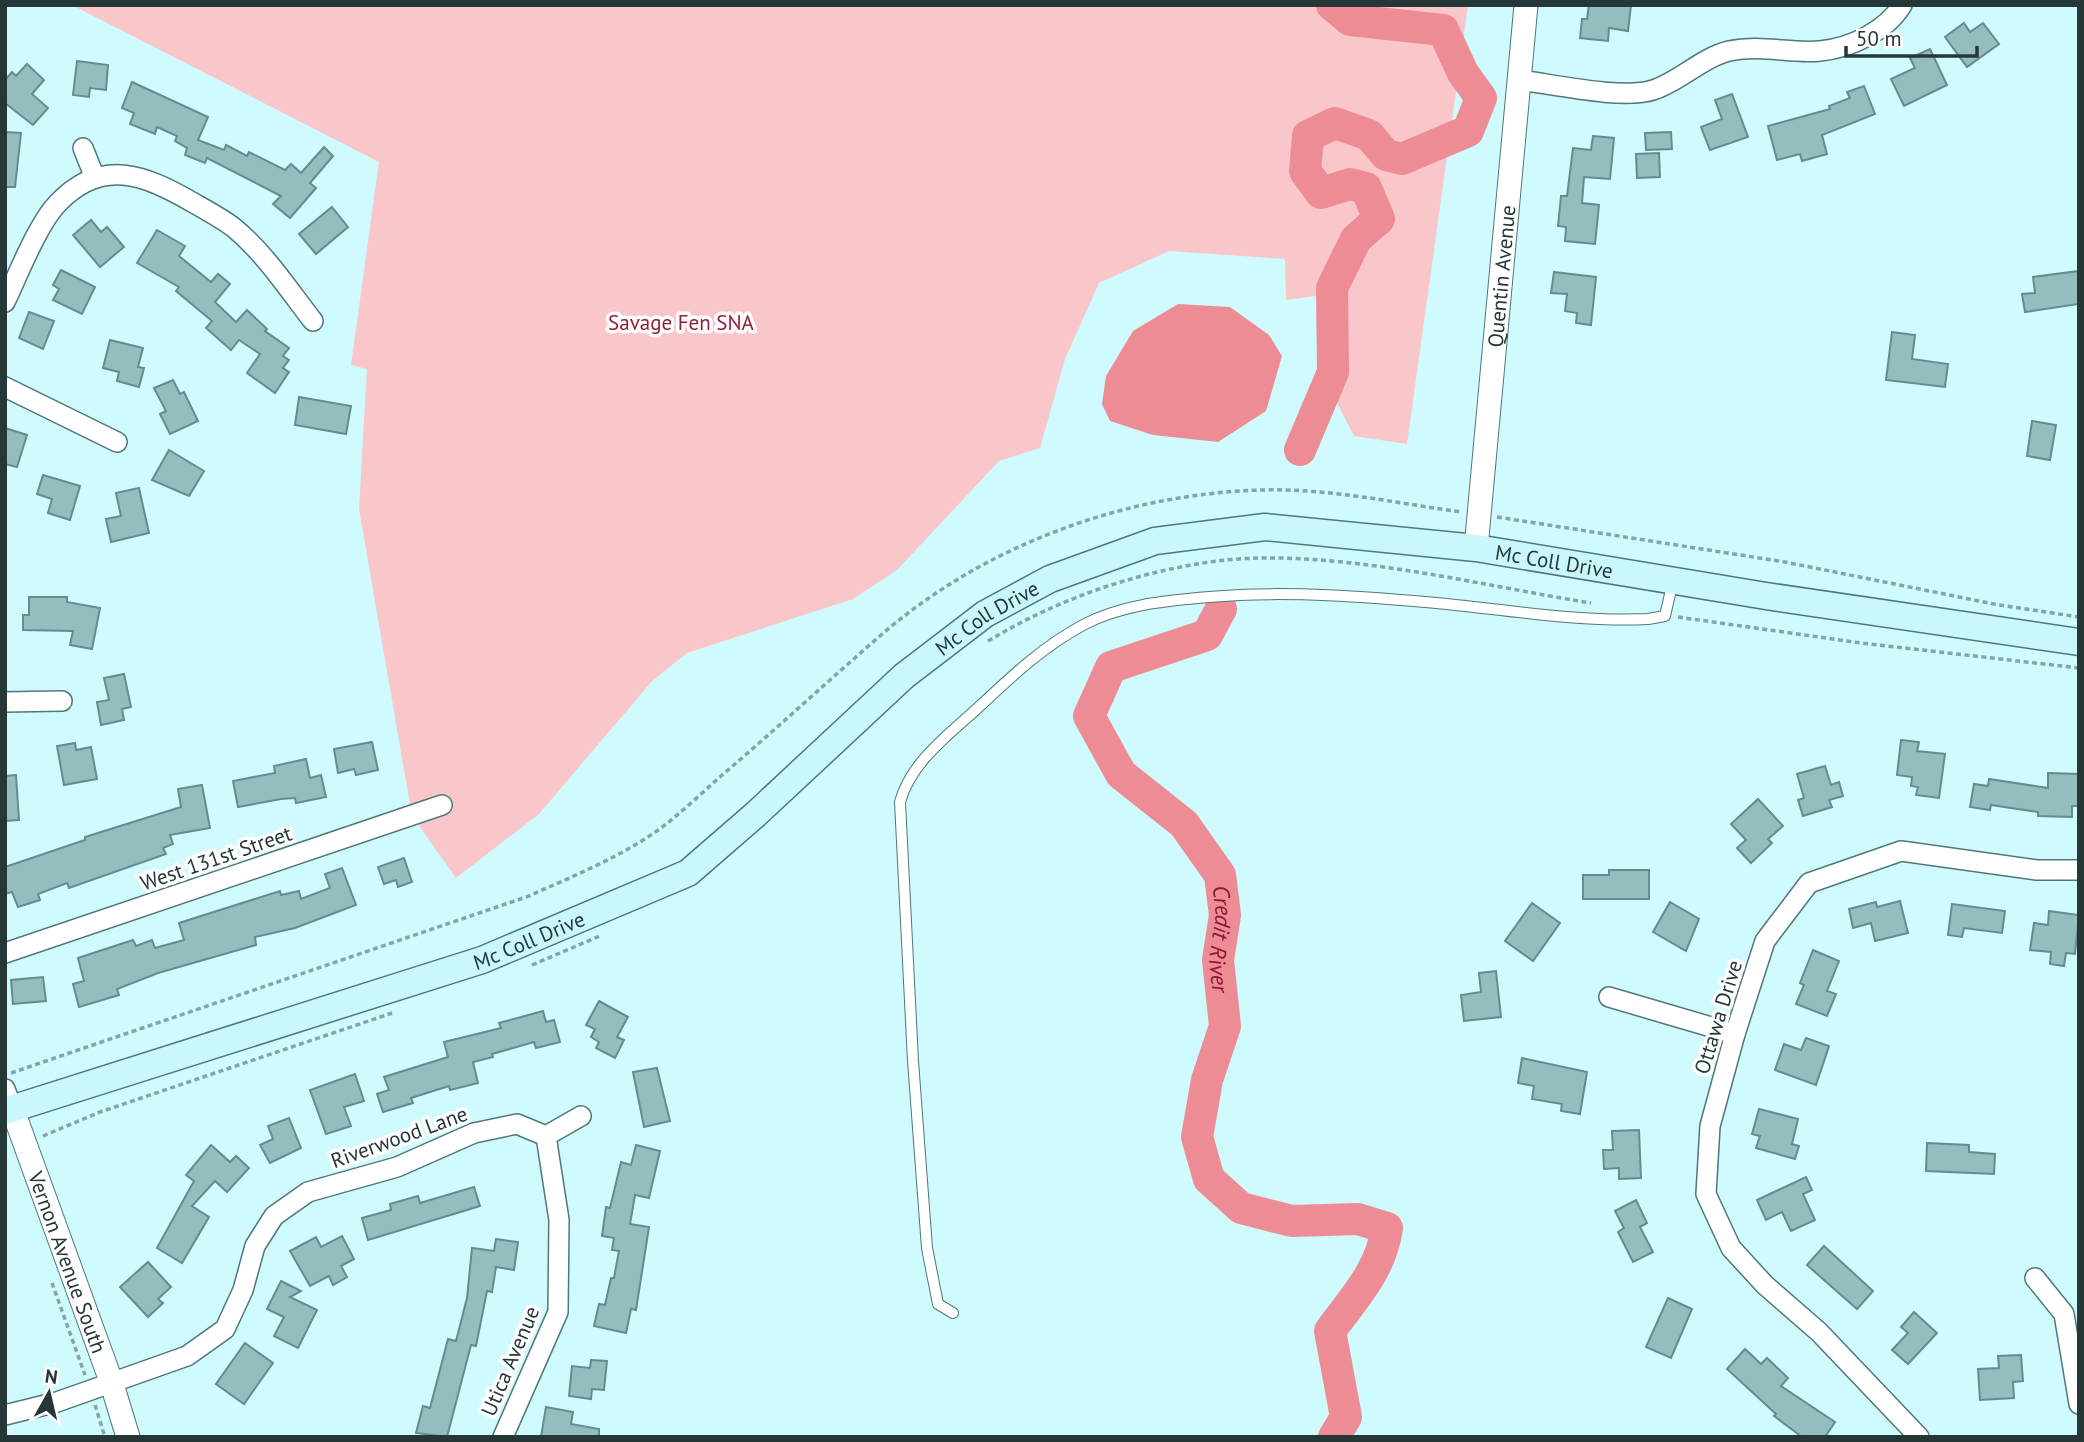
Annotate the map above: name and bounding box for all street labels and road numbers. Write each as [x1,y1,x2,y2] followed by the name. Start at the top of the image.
[1481,204,1521,348] street label: Quentin Avenue
[1493,538,1615,584] street label: Mc Coll Drive
[929,574,1043,661] street label: Mc Coll Drive
[137,819,295,897] street label: West 131st Street
[470,905,589,975] street label: Mc Coll Drive
[1688,957,1748,1077] street label: Ottawa Drive
[327,1100,471,1174] street label: Riverwood Lane
[22,1167,113,1357] street label: Vernon Avenue South
[475,1302,545,1420] street label: Utica Avenue

